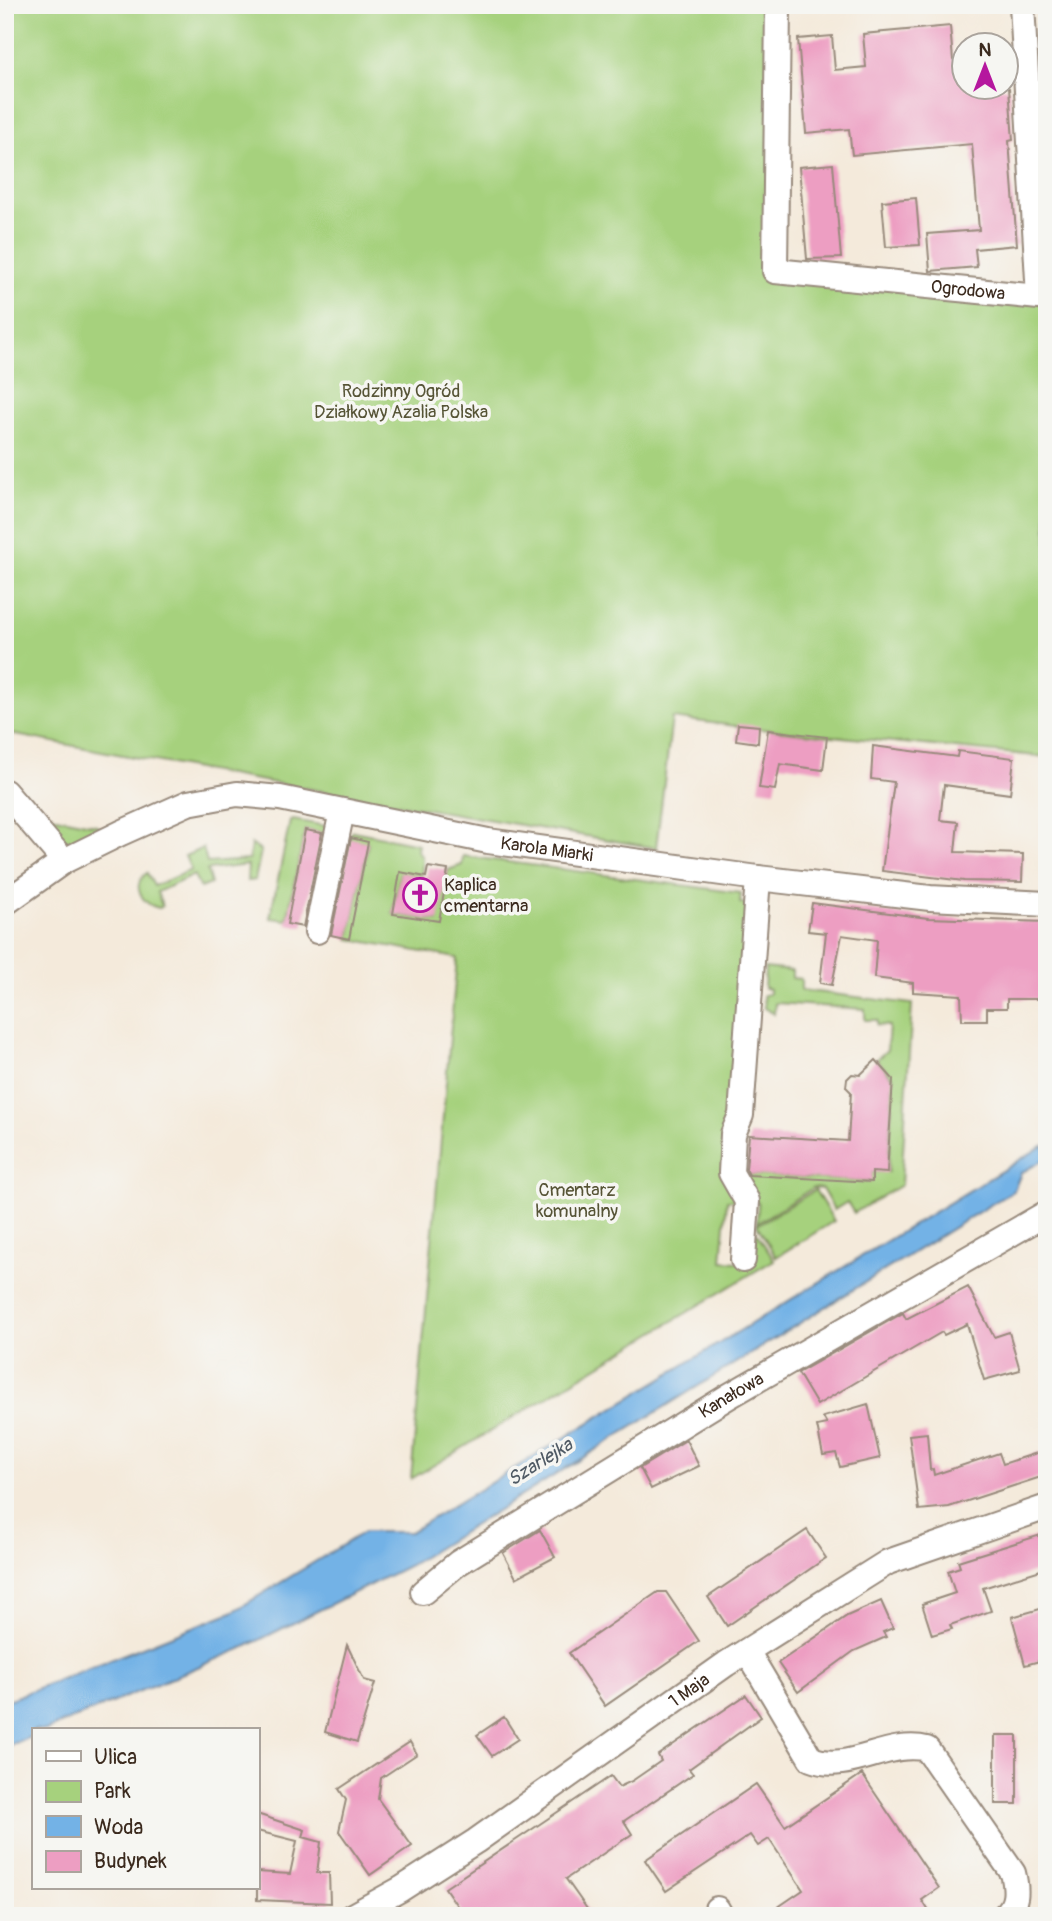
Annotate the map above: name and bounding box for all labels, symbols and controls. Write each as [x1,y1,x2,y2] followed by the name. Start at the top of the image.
[950,32,1020,102] north arrow
[979,38,992,62] text: N
[930,275,1006,305] street label: Ogrodowa
[314,380,488,424] park label: Rodzinny Ogród Działkowy Azalia Polska
[499,831,594,867] street label: Karola Miarki
[444,874,528,918] place label: Kaplica cmentarna
[401,876,439,914] church icon: Kaplica cmentarna
[536,1179,618,1223] park label: Cmentarz komunalny
[694,1367,768,1423] street label: Kanałowa
[503,1432,578,1491] water label: Szarlejka
[664,1668,714,1713] street label: 1 Maja
[32,1728,259,1890] legend
[94,1744,137,1771] text: Ulica
[94,1778,131,1805] text: Park
[94,1814,143,1841] text: Woda
[94,1848,167,1875] text: Budynek

